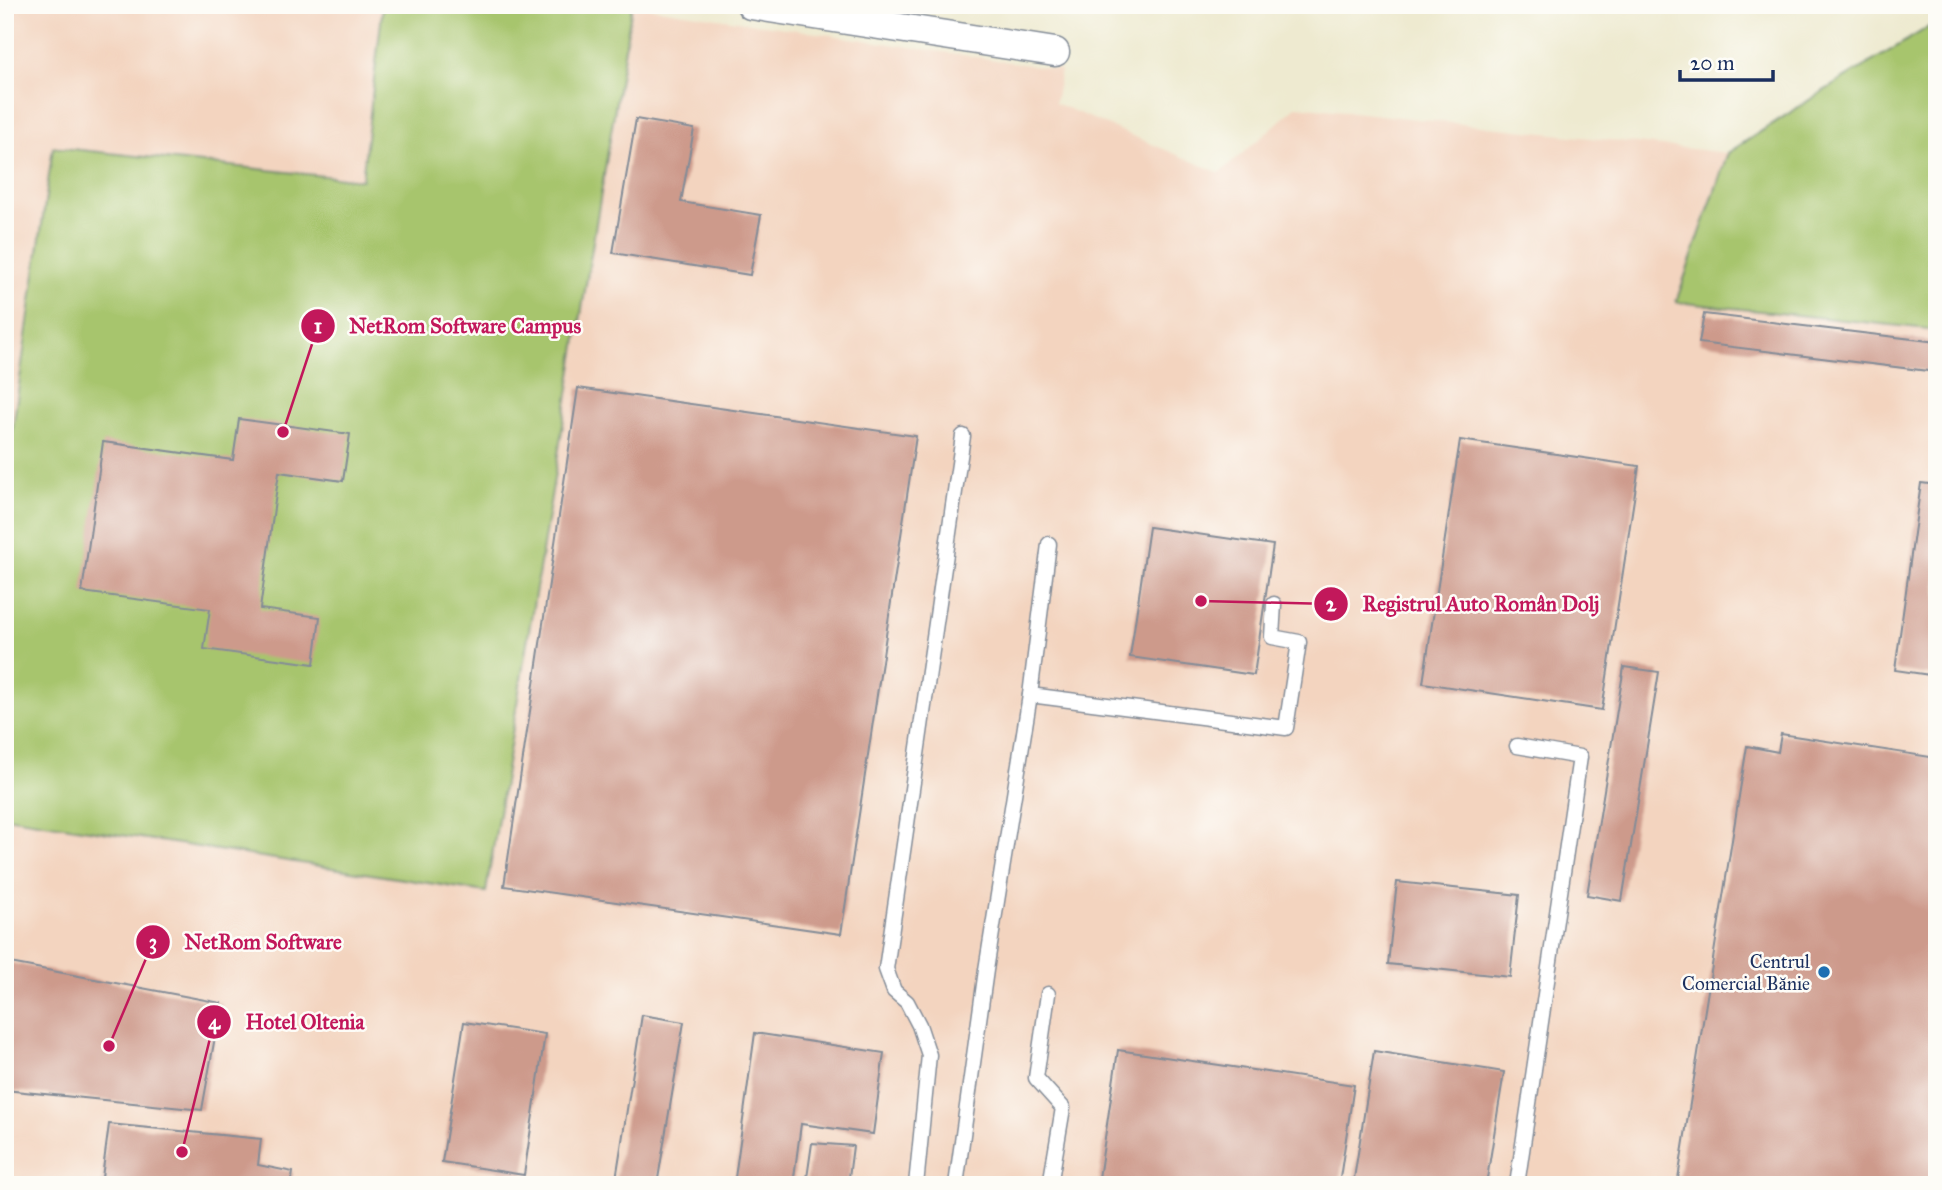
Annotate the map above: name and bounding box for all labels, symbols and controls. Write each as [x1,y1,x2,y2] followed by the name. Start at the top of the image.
[1680,38,1772,82] scale bar
[1690,50,1735,76] text: 20 m
[300,305,595,347] callout: NetRom Software Campus
[314,313,322,339] text: 1
[349,313,581,339] text: NetRom Software Campus
[1313,583,1613,625] callout: Registrul Auto Român Dolj
[1326,591,1337,617] text: 2
[1363,591,1599,617] text: Registrul Auto Român Dolj
[135,921,356,963] callout: NetRom Software
[149,929,157,955] text: 3
[184,929,342,955] text: NetRom Software
[1682,950,1811,995] place label: Centrul Comercial Bănie
[1816,964,1832,980] marker: Centrul Comercial Bănie
[197,1001,379,1043] callout: Hotel Oltenia
[208,1009,221,1035] text: 4
[246,1009,366,1035] text: Hotel Oltenia

